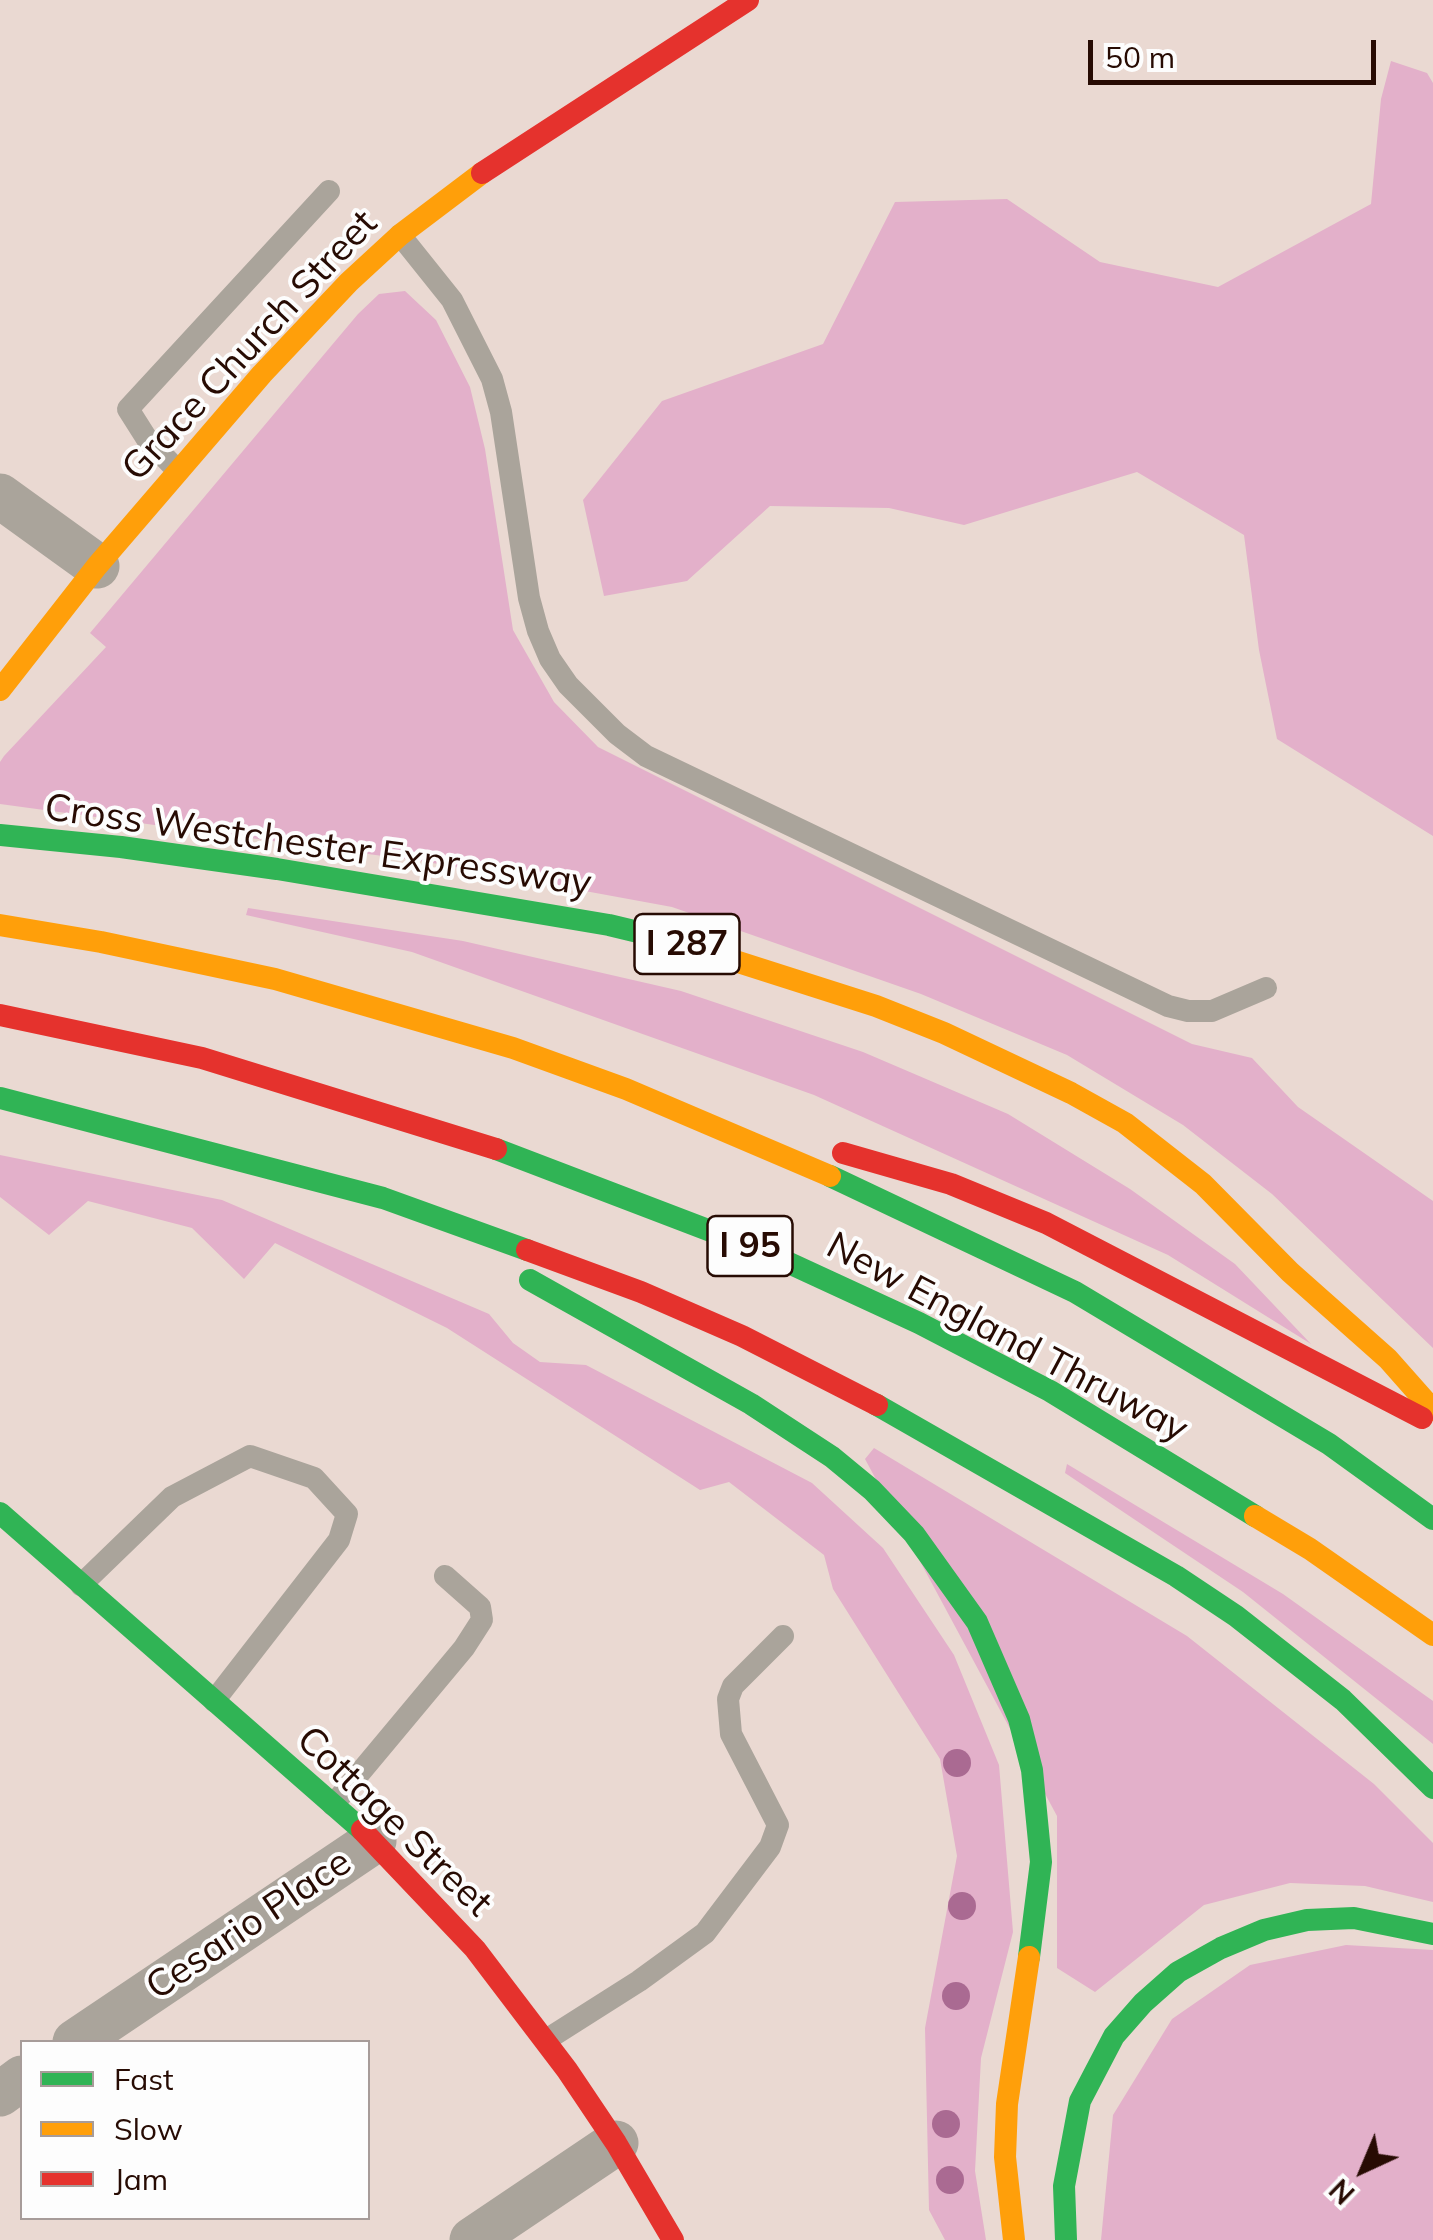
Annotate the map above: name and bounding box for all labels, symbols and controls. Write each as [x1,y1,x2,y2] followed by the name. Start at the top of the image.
[1093,20,1380,82] scale bar
[1105,38,1175,76] text: 50 m
[113,201,387,491] street label: Grace Church Street
[42,785,594,907] street label: Cross Westchester Expressway
[634,914,740,974] road number: I 287
[708,1216,792,1276] road number: I 95
[819,1223,1195,1453] street label: New England Thruway
[287,1717,501,1927] street label: Cottage Street
[138,1840,360,2010] street label: Cesario Place
[20,2040,370,2220] legend
[114,2060,174,2098] text: Fast
[114,2110,183,2148] text: Slow
[1313,2120,1413,2220] north arrow
[114,2160,168,2198] text: Jam
[1322,2172,1362,2212] text: N

